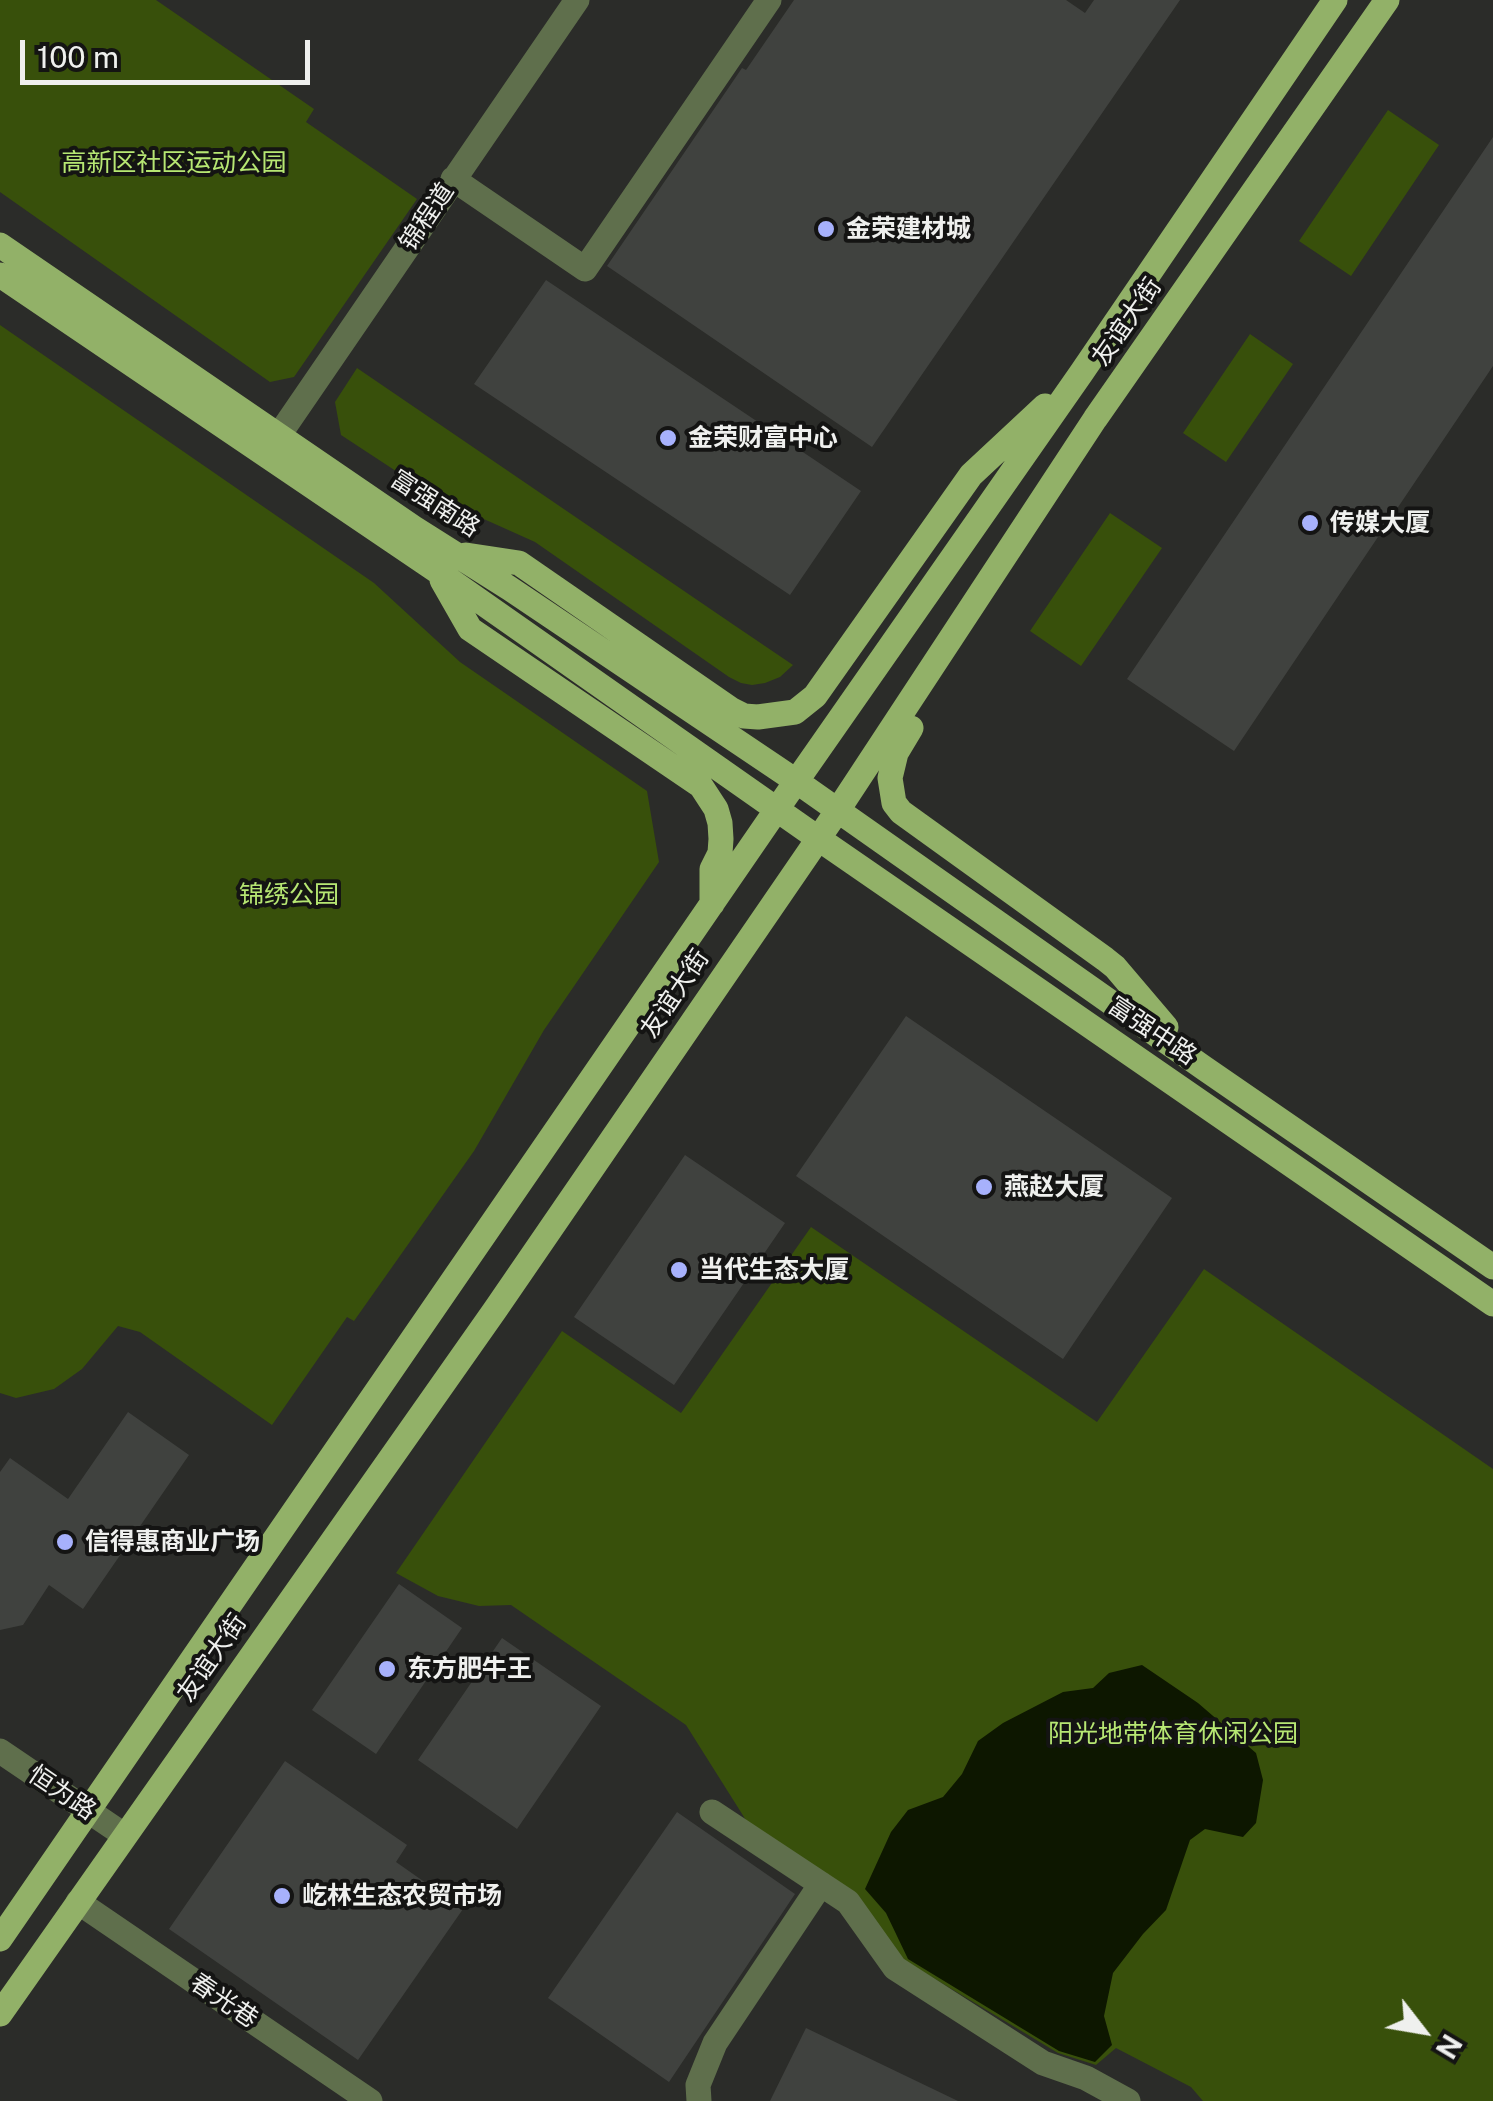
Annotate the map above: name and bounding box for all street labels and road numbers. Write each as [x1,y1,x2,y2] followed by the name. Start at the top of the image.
[394,178,460,256] street label: 锦程道
[1086,272,1168,372] street label: 友谊大街
[385,464,485,544] street label: 富强南路
[635,944,715,1044] street label: 友谊大街
[1102,991,1202,1071] street label: 富强中路
[171,1608,253,1708] street label: 友谊大街
[23,1760,101,1826] street label: 恒为路
[185,1968,263,2034] street label: 春光巷

